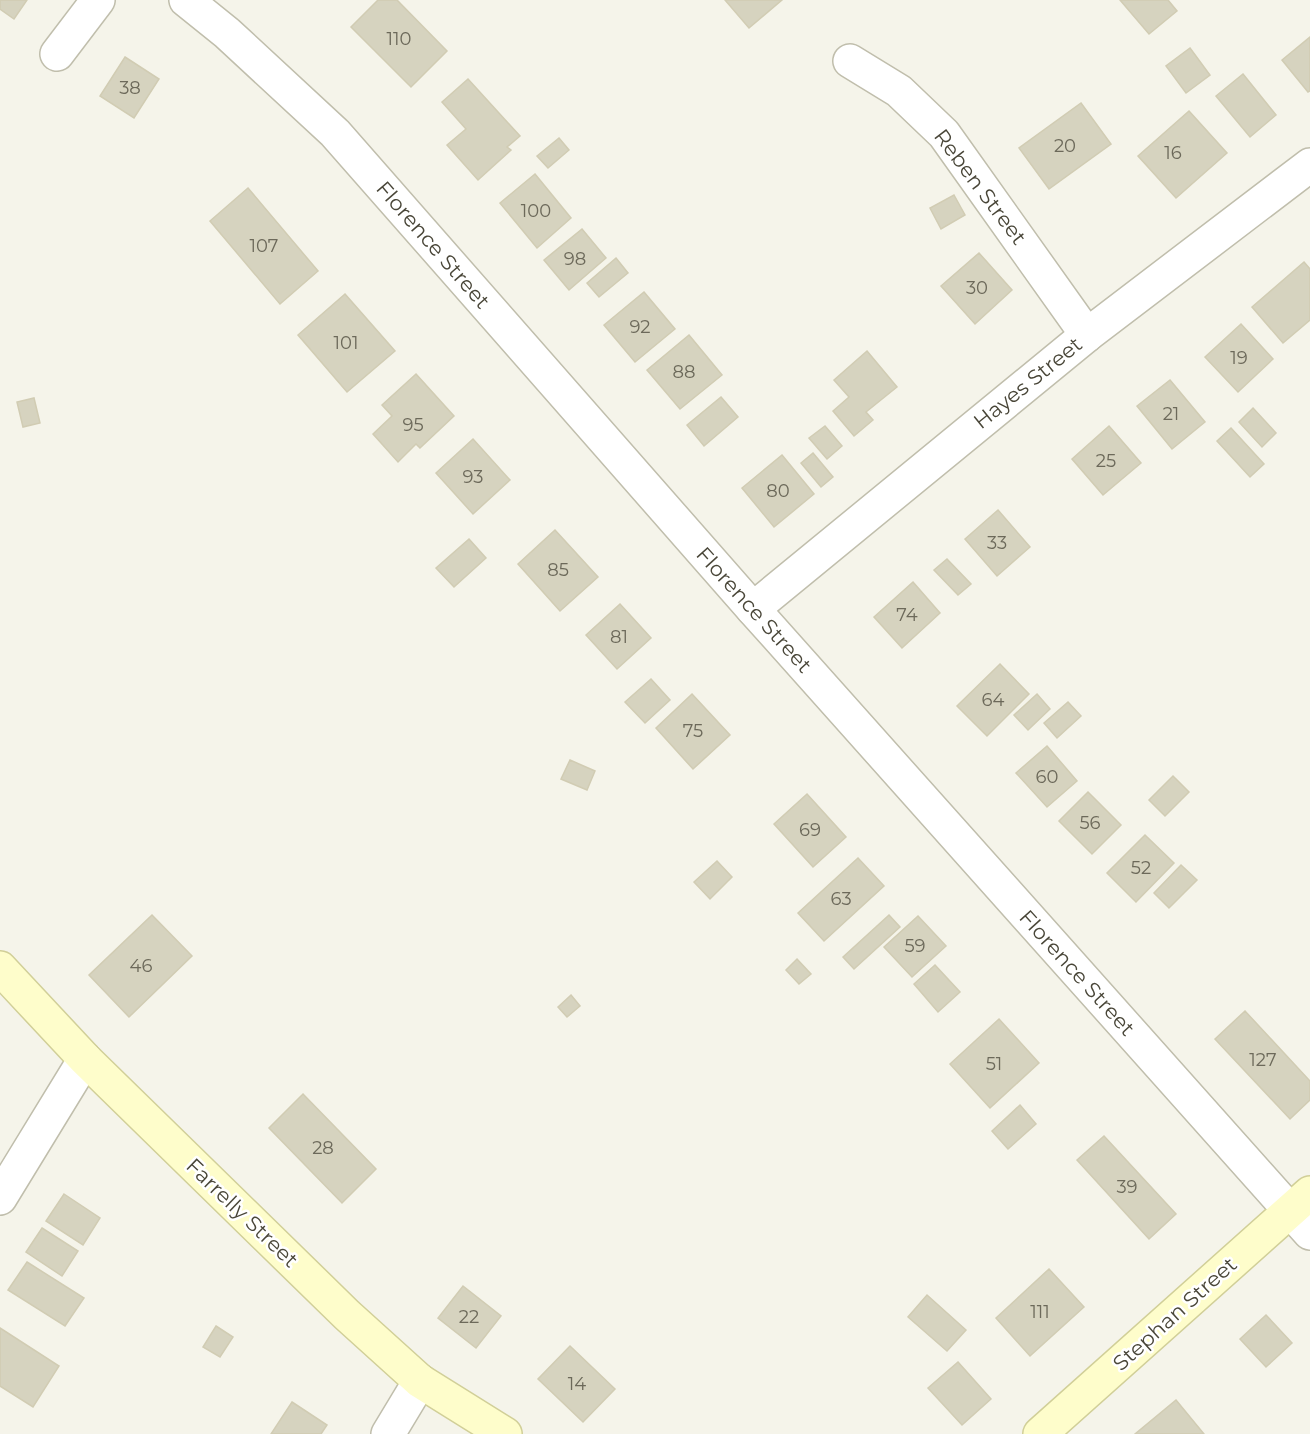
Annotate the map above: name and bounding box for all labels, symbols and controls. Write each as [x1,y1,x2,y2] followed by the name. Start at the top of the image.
[387,28,411,50] house number: 110
[119,77,141,99] house number: 38
[929,124,1032,249] street label: Reben Street
[1054,135,1076,157] house number: 20
[1164,142,1182,164] house number: 16
[371,176,495,313] street label: Florence Street
[521,200,551,222] house number: 100
[250,235,278,257] house number: 107
[564,248,586,270] house number: 98
[966,277,988,299] house number: 30
[629,316,651,338] house number: 92
[969,331,1087,434] street label: Hayes Street
[334,332,358,354] house number: 101
[1230,347,1248,369] house number: 19
[673,361,695,383] house number: 88
[1163,403,1179,425] house number: 21
[402,414,424,436] house number: 95
[1096,450,1116,472] house number: 25
[463,466,483,488] house number: 93
[766,480,790,502] house number: 80
[987,532,1007,554] house number: 33
[691,542,817,678] street label: Florence Street
[547,559,569,581] house number: 85
[896,604,918,626] house number: 74
[610,626,628,648] house number: 81
[982,689,1005,711] house number: 64
[683,720,703,742] house number: 75
[1036,766,1058,788] house number: 60
[1079,812,1101,834] house number: 56
[799,819,821,841] house number: 69
[1131,857,1151,879] house number: 52
[830,888,852,910] house number: 63
[1014,905,1140,1041] street label: Florence Street
[904,935,926,957] house number: 59
[130,955,152,977] house number: 46
[1249,1049,1277,1071] house number: 127
[986,1053,1002,1075] house number: 51
[312,1137,334,1159] house number: 28
[181,1153,304,1272] street label: Farrelly Street
[1116,1176,1138,1198] house number: 39
[1108,1252,1242,1376] street label: Stephan Street
[1030,1301,1050,1323] house number: 111
[459,1306,479,1328] house number: 22
[568,1373,586,1395] house number: 14

